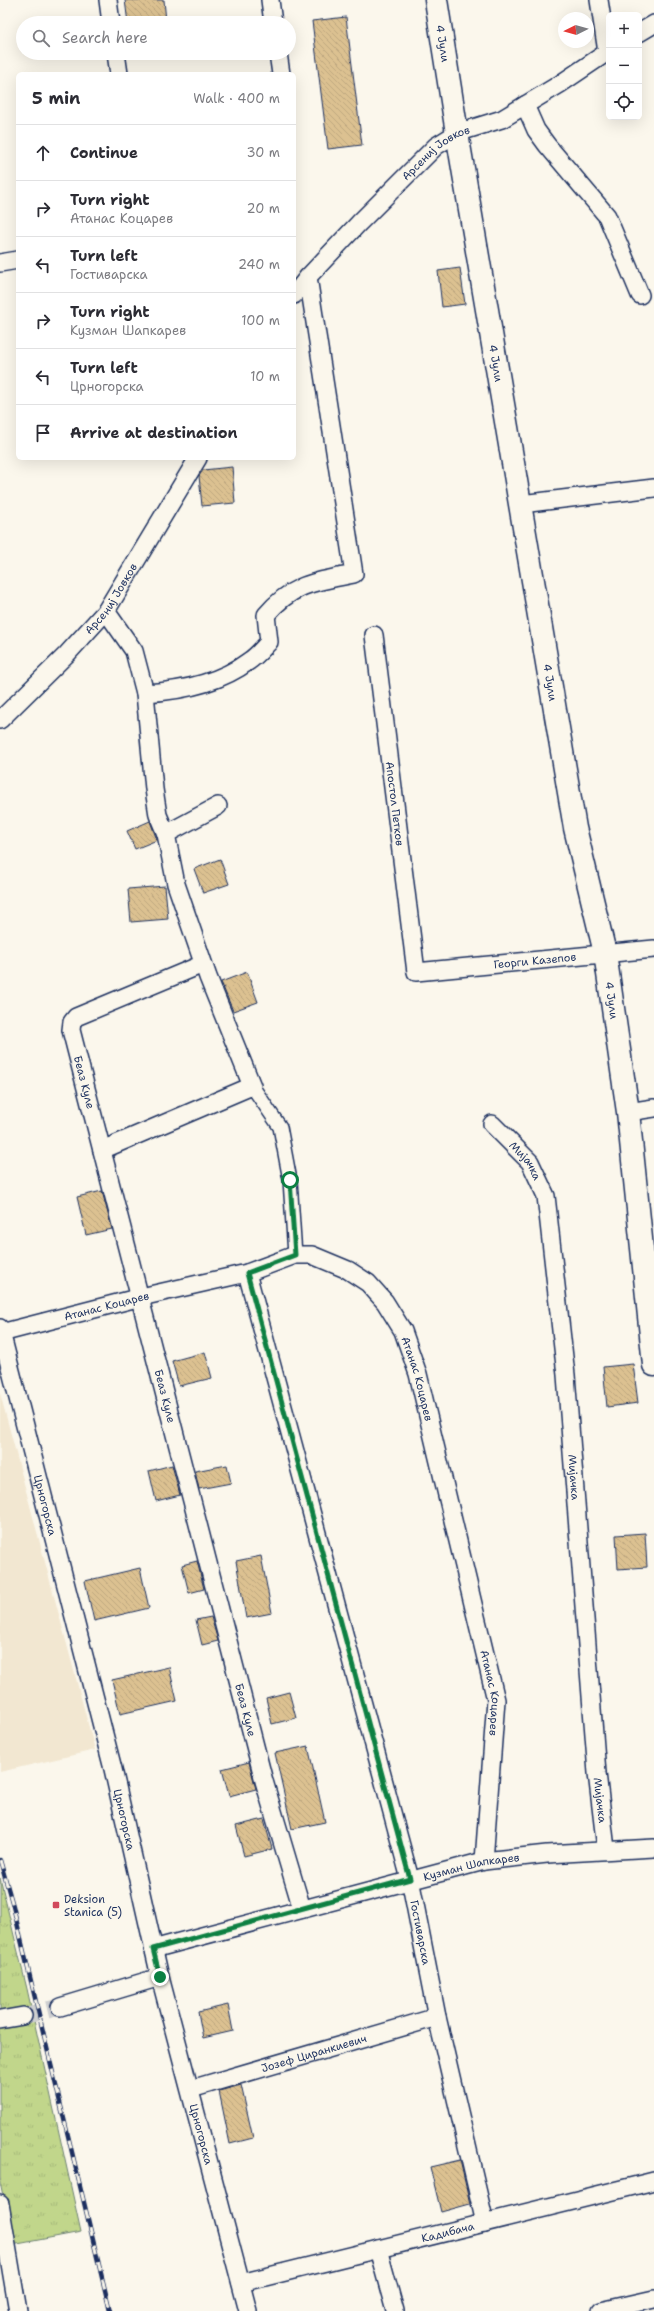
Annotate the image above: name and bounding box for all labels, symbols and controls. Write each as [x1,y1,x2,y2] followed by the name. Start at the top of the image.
[558,12,594,48] north arrow
[606,12,642,120] map controls
[606,12,642,48] button: +
[16,16,296,60] search box
[433,24,453,63] street label: 4 Јули
[30,27,52,49] icon: search
[62,28,148,48] text: Search here
[606,48,642,84] button: −
[606,84,642,120] button: locate
[32,87,80,109] text: 5 min
[193,90,280,107] text: Walk · 400 m
[398,122,472,184] street label: Арсениј Јовков
[32,142,54,164] icon: ahead
[70,143,138,163] text: Continue
[246,144,280,161] text: 30 m
[70,190,150,210] text: Turn right
[32,198,54,220] icon: right
[247,200,280,217] text: 20 m
[70,210,173,227] text: Атанас Коцарев
[70,246,138,266] text: Turn left
[32,254,54,276] icon: left
[238,256,280,273] text: 240 m
[70,266,148,283] text: Гостиварска
[70,302,150,322] text: Turn right
[32,310,54,332] icon: right
[241,312,280,329] text: 100 m
[70,322,186,339] text: Кузман Шапкарев
[486,343,507,383] street label: 4 Јули
[70,358,138,378] text: Turn left
[32,366,54,388] icon: left
[250,368,280,385] text: 10 m
[70,378,144,395] text: Црногорска
[32,422,54,444] icon: arrive
[70,423,238,443] text: Arrive at destination
[81,560,141,637] street label: Арсениј Јовков
[540,663,561,702] street label: 4 Јули
[382,761,408,847] street label: Апостол Петков
[493,949,577,972] street label: Георги Казепов
[602,981,622,1020] street label: 4 Јули
[70,1054,98,1111] street label: Беаз Куле
[506,1138,545,1183] street label: Мијачка
[281,1171,299,1189] route start
[62,1288,151,1324] street label: Атанас Коцарев
[398,1335,437,1423] street label: Атанас Коцарев
[151,1368,179,1424] street label: Беаз Куле
[565,1454,583,1501] street label: Мијачка
[30,1473,60,1538] street label: Црногорска
[477,1648,504,1737] street label: Атанас Коцарев
[232,1682,260,1738] street label: Беаз Куле
[590,1777,610,1824] street label: Мијачка
[110,1787,139,1852] street label: Црногорска
[422,1850,520,1884] street label: Кузман Шапкарев
[64,1892,122,1920] place label: Deksion Stanica (5)
[407,1899,434,1966] street label: Гостиварска
[51,1900,61,1910] marker: Deksion Stanica (5)
[151,1968,169,1986] route end
[259,2030,368,2076] street label: Јозеф Циранкиевич
[186,2102,217,2166] street label: Црногорска
[420,2218,476,2246] street label: Кадибача

